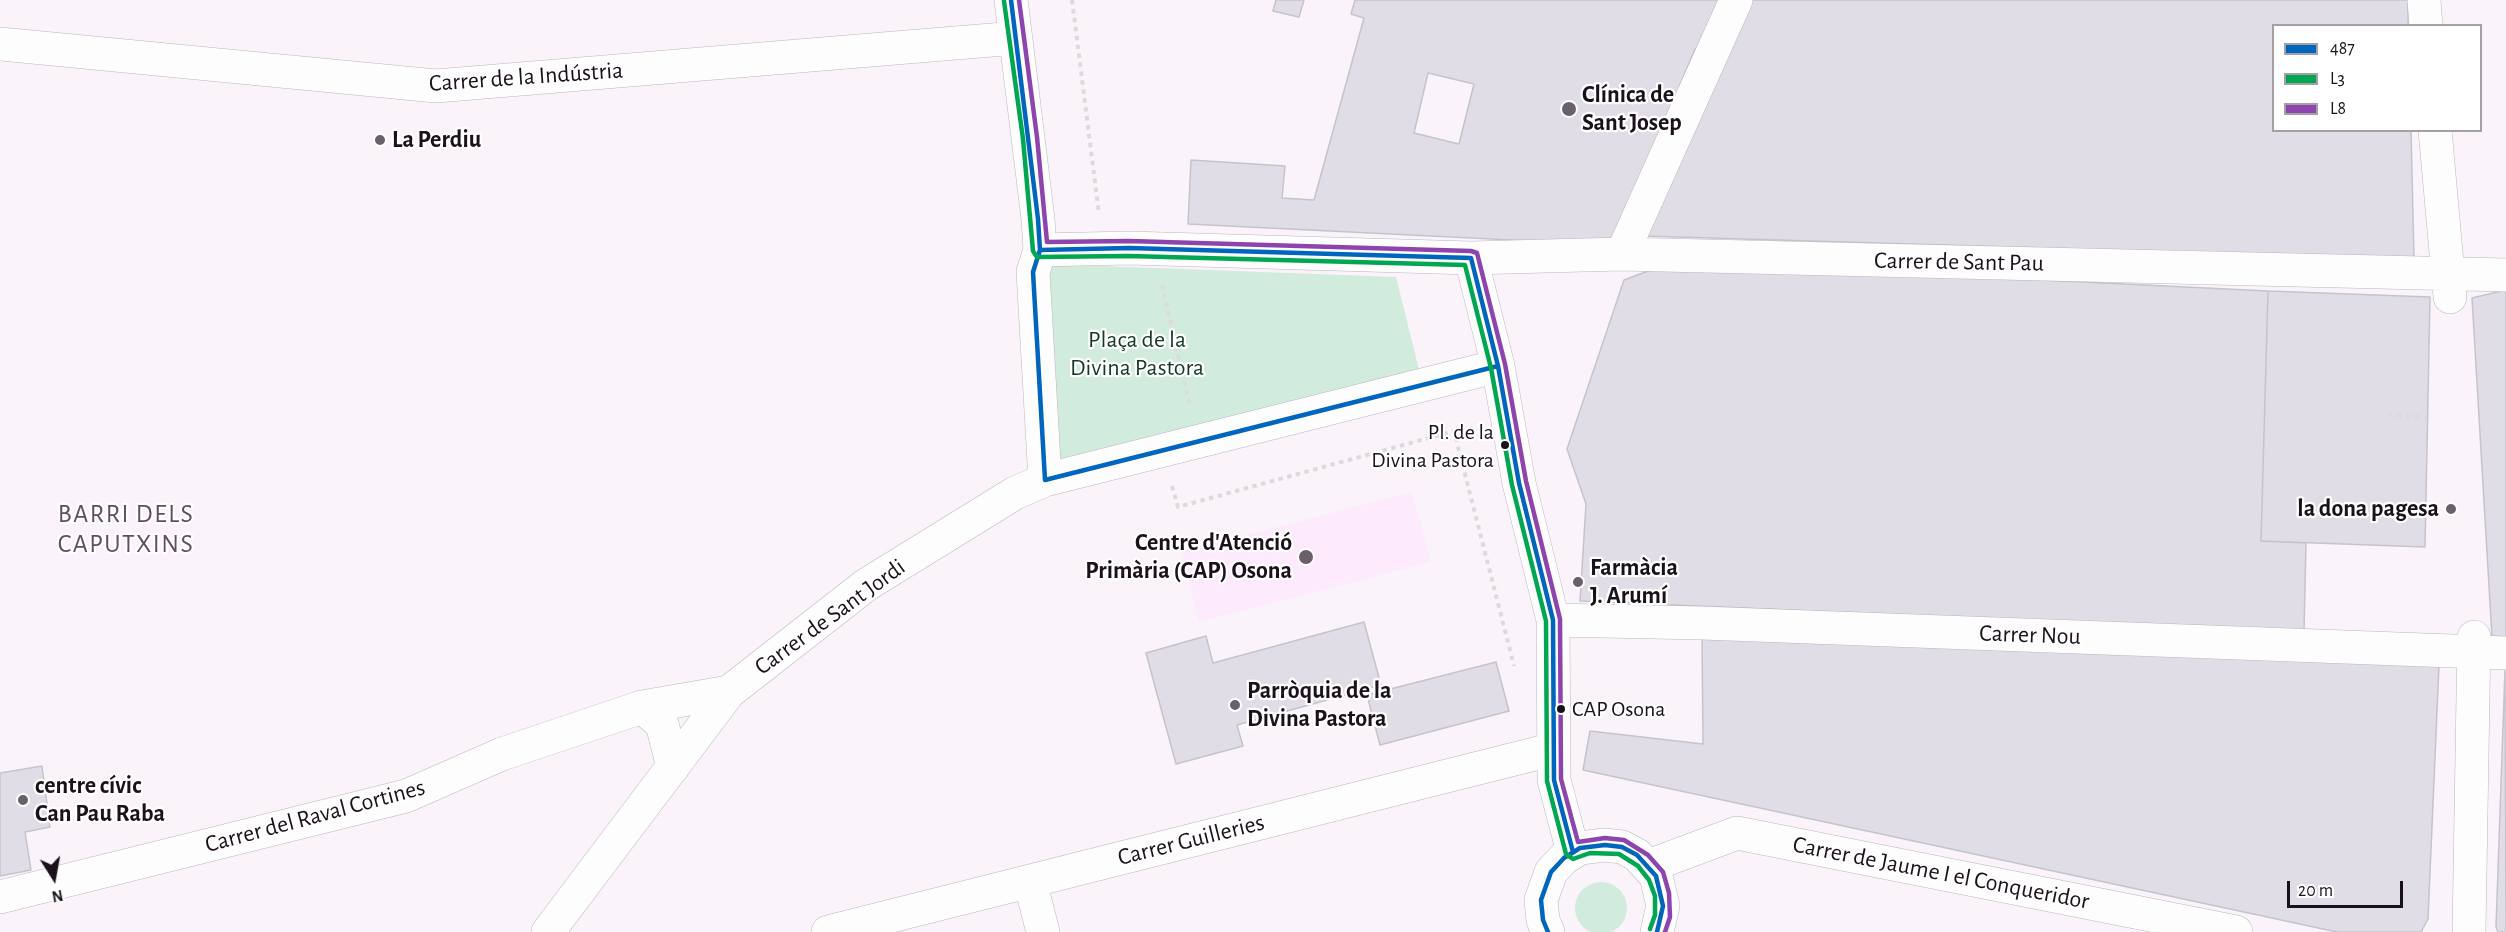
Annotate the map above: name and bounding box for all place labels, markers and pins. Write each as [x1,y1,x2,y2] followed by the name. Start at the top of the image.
[1582,81,1682,137] place label: Clínica de Sant Josep
[1560,100,1578,118] marker: Clínica de Sant Josep
[392,126,481,154] place label: La Perdiu
[373,133,387,147] marker: La Perdiu
[1371,419,1494,470] place label: Pl. de la Divina Pastora
[1499,439,1511,451] marker: Pl. de la Divina Pastora
[2297,495,2439,523] place label: la dona pagesa
[2444,502,2458,516] marker: la dona pagesa
[1085,529,1292,585] place label: Centre d'Atenció Primària (CAP) Osona
[1297,548,1315,566] marker: Centre d'Atenció Primària (CAP) Osona
[1590,554,1678,610] place label: Farmàcia J. Arumí
[1571,575,1585,589] marker: Farmàcia J. Arumí
[1247,677,1392,733] place label: Parròquia de la Divina Pastora
[1572,696,1665,722] place label: CAP Osona
[1228,698,1242,712] marker: Parròquia de la Divina Pastora
[1555,703,1567,715] marker: CAP Osona
[35,772,165,828] place label: centre cívic Can Pau Raba
[16,793,30,807] marker: centre cívic Can Pau Raba

